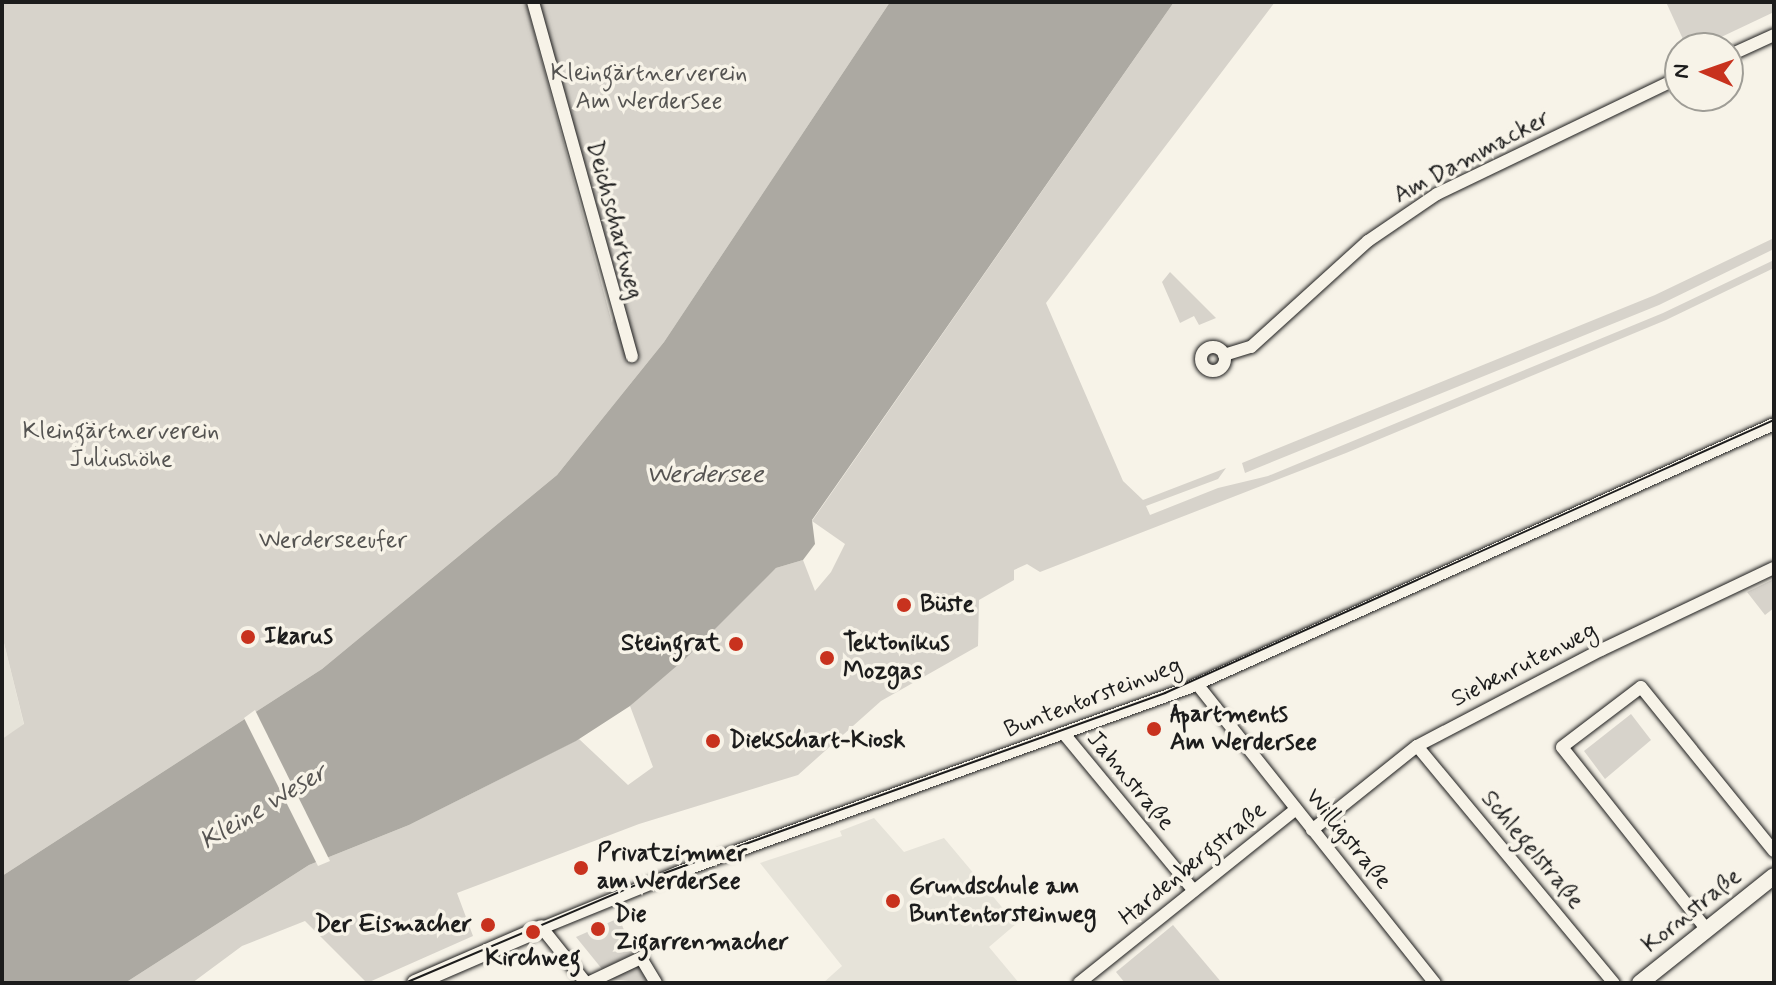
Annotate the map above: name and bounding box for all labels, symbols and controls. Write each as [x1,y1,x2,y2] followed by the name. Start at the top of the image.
[1664,32,1744,112] north arrow
[551,60,747,116] park label: Kleingärtnerverein Am Werdersee
[1668,63,1696,79] text: N
[1387,103,1557,211] street label: Am Dammacker
[579,138,649,302] street label: Deichschartweg
[23,418,219,474] park label: Kleingärtnerverein Juliushöhe
[646,460,764,492] water label: Werdersee
[259,527,407,555] park label: Werderseeufer
[920,591,974,619] place label: Büste
[895,596,913,614] marker: Büste
[1447,616,1601,714] street label: Siebenrutenweg
[264,623,333,651] place label: Ikarus
[239,628,257,646] marker: Ikarus
[621,630,720,658] place label: Steingrat
[843,630,950,686] place label: Tektonikus Mozgas
[727,635,745,653] marker: Steingrat
[818,649,836,667] marker: Tektonikus Mozgas
[1000,651,1186,745] street label: Buntentorsteinweg
[1170,701,1320,757] place label: Apartments Am Werdersee
[1145,720,1163,738] marker: Apartments Am Werdersee
[1080,725,1180,837] street label: Jahnstraße
[729,727,905,755] place label: Diekschart-Kiosk
[704,732,722,750] marker: Diekschart-Kiosk
[193,757,335,859] water label: Kleine Weser
[1299,783,1397,895] street label: Willigstraße
[1474,785,1590,915] street label: Schlegelstraße
[1113,796,1273,932] street label: Hardenbergstraße
[597,840,747,896] place label: Privatzimmer am Werdersee
[572,859,590,877] marker: Privatzimmer am Werdersee
[1637,862,1747,960] street label: Kornstraße
[909,873,1096,929] place label: Grundschule am Buntentorsteinweg
[884,892,902,910] marker: Grundschule am Buntentorsteinweg
[614,901,789,957] place label: Die Zigarrenmacher
[316,911,472,939] place label: Der Eismacher
[479,916,497,934] marker: Der Eismacher
[589,920,607,938] marker: Die Zigarrenmacher
[524,923,542,941] marker: Kirchweg
[485,945,581,973] place label: Kirchweg

